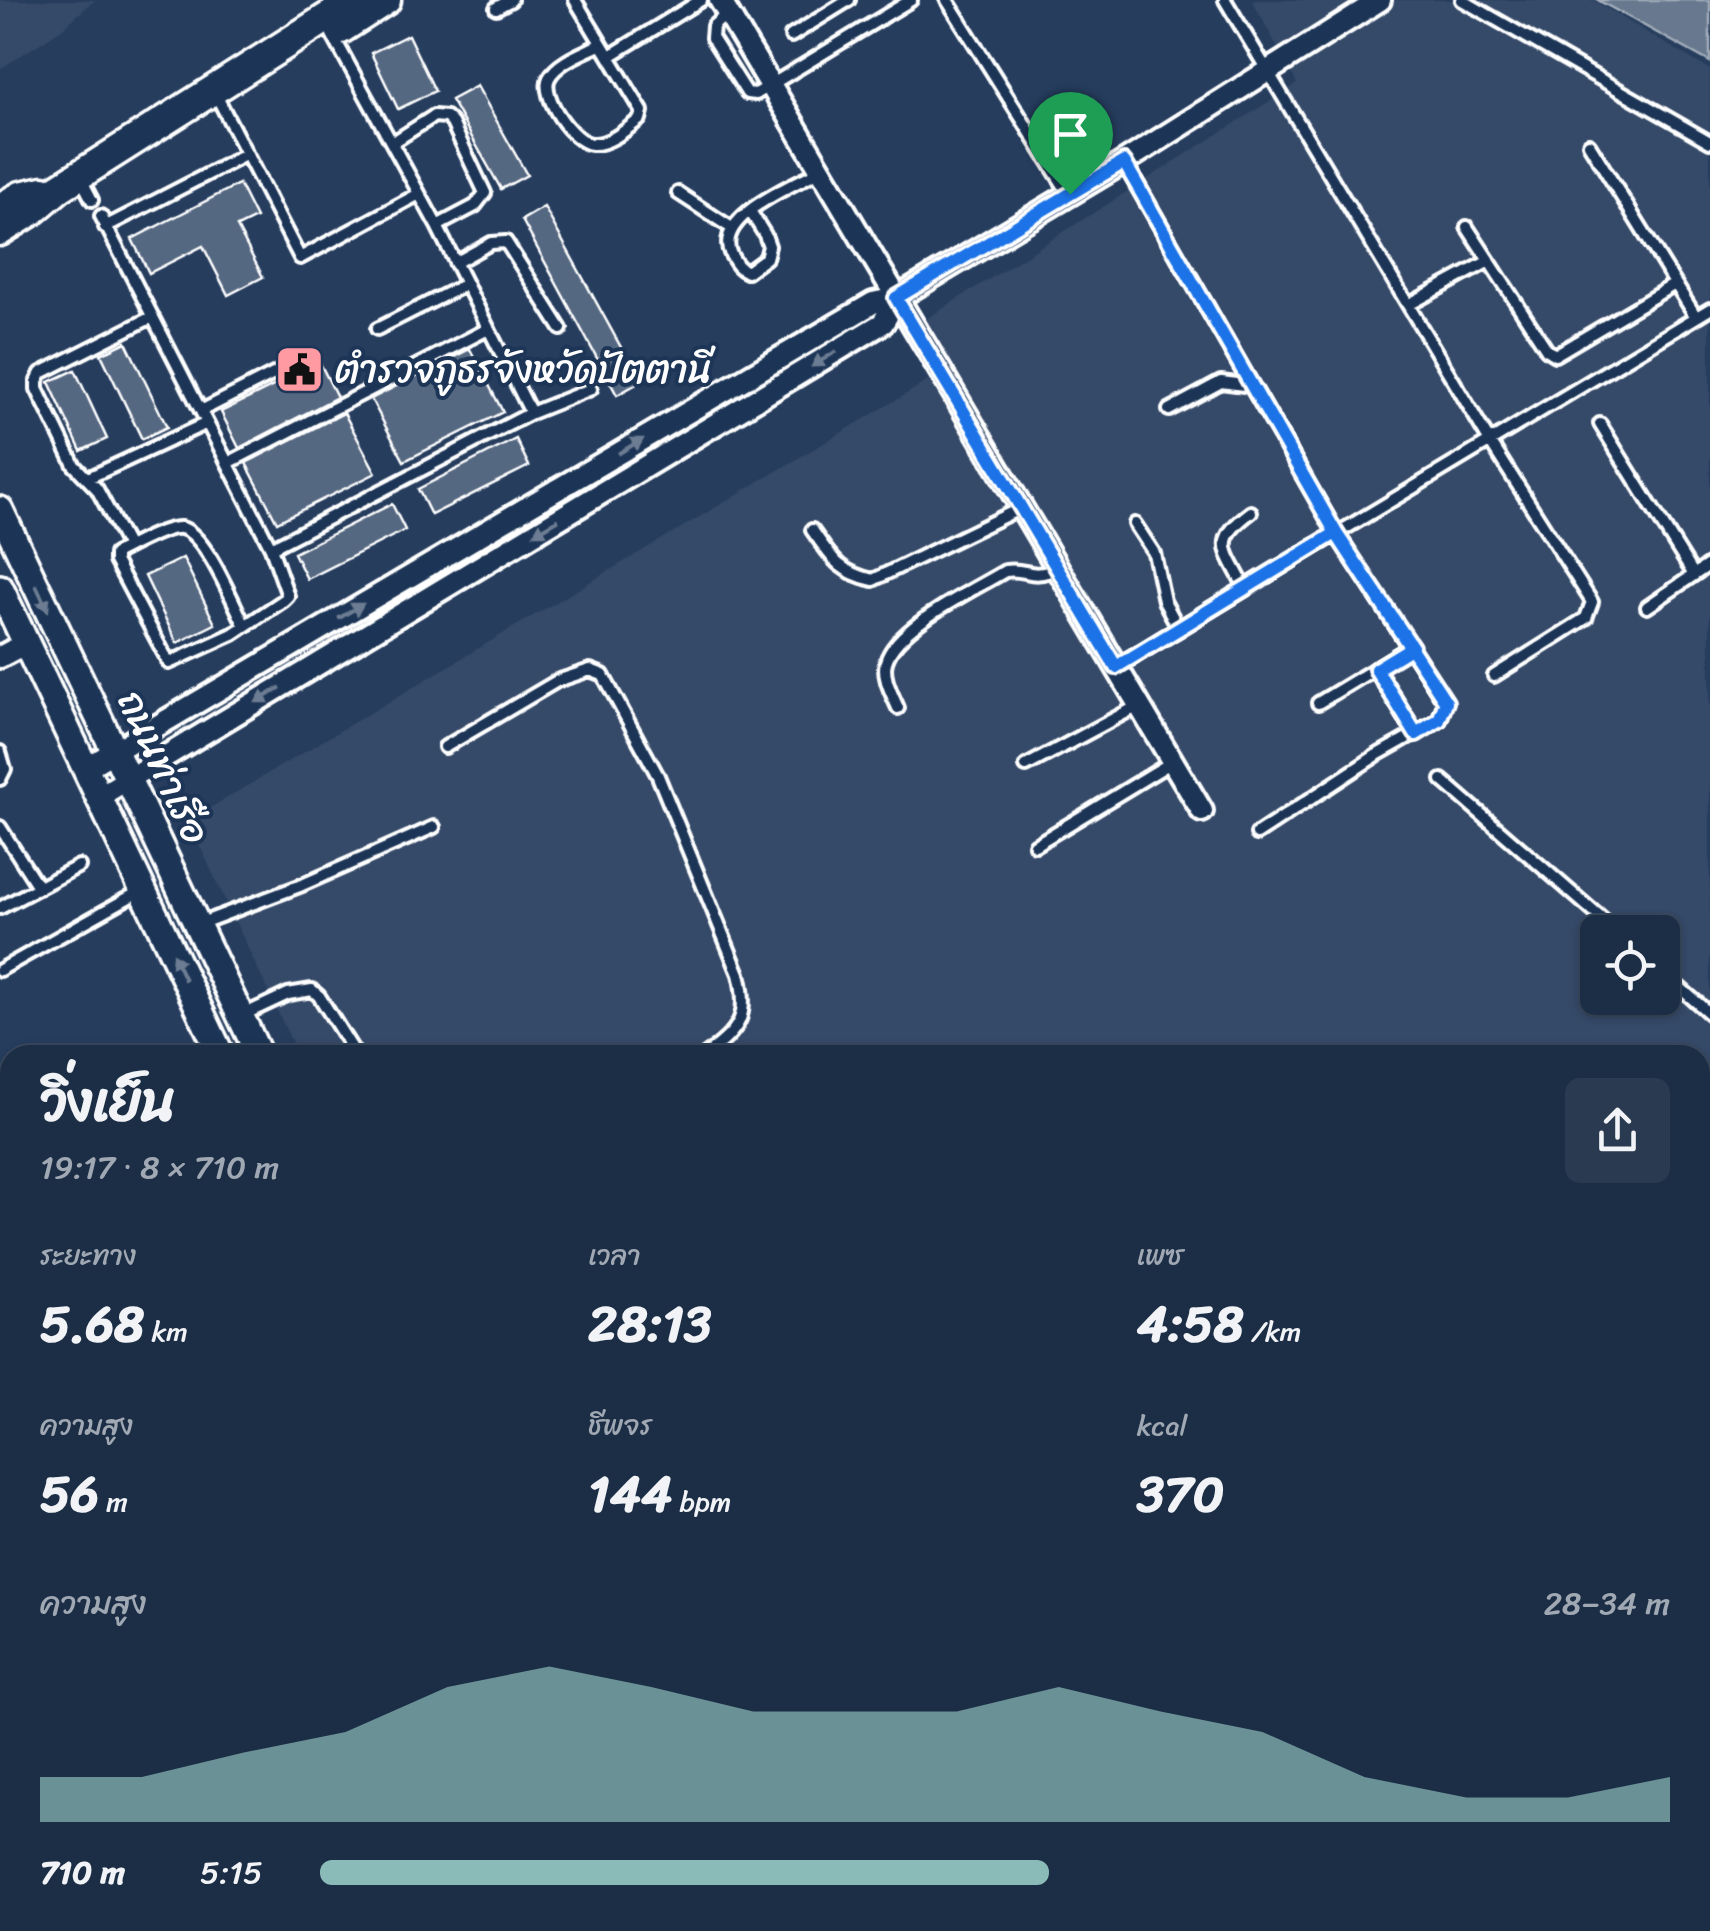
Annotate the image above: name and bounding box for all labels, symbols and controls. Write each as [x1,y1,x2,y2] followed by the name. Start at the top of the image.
[1028,92,1113,195] pin
[1043,107,1098,162] icon: arrive
[335,336,716,403] place label: ตำรวจภูธรจังหวัดปัตตานี
[274,343,326,395] public building icon: ตำรวจภูธรจังหวัดปัตตานี
[810,350,838,367] one-way arrow
[617,438,645,455] one-way arrow
[532,518,560,536] one-way arrow
[33,584,50,613] one-way arrow
[337,603,365,620] one-way arrow
[98,679,228,855] street label: ถนนท่าเรือ
[254,686,282,703] one-way arrow
[1580,915,1680,1015] map controls
[1580,915,1680,1015] button: locate
[171,952,188,981] one-way arrow
[40,1053,176,1150] text: วิ่งเย็น
[1565,1078,1670,1183] button: share
[40,1139,279,1196] text: 19:17 · 8 × 710 m
[40,1231,136,1280] text: ระยะทาง
[588,1231,641,1280] text: เวลา
[1137,1231,1183,1280] text: เพซ
[40,1280,144,1369] text: 5.68
[588,1280,711,1369] text: 28:13
[1137,1280,1244,1369] text: 4:58
[144,1307,188,1356] text: km
[1244,1307,1301,1356] text: /km
[40,1401,133,1450] text: ความสูง
[588,1401,652,1450] text: ชีพจร
[1137,1401,1188,1450] text: kcal
[40,1450,99,1539] text: 56
[588,1450,672,1539] text: 144
[1137,1450,1224,1539] text: 370
[99,1477,128,1526] text: m
[672,1477,731,1526] text: bpm
[40,1575,146,1632] text: ความสูง
[1544,1575,1670,1632] text: 28–34 m
[40,1844,125,1901] text: 710 m
[200,1844,263,1901] text: 5:15

